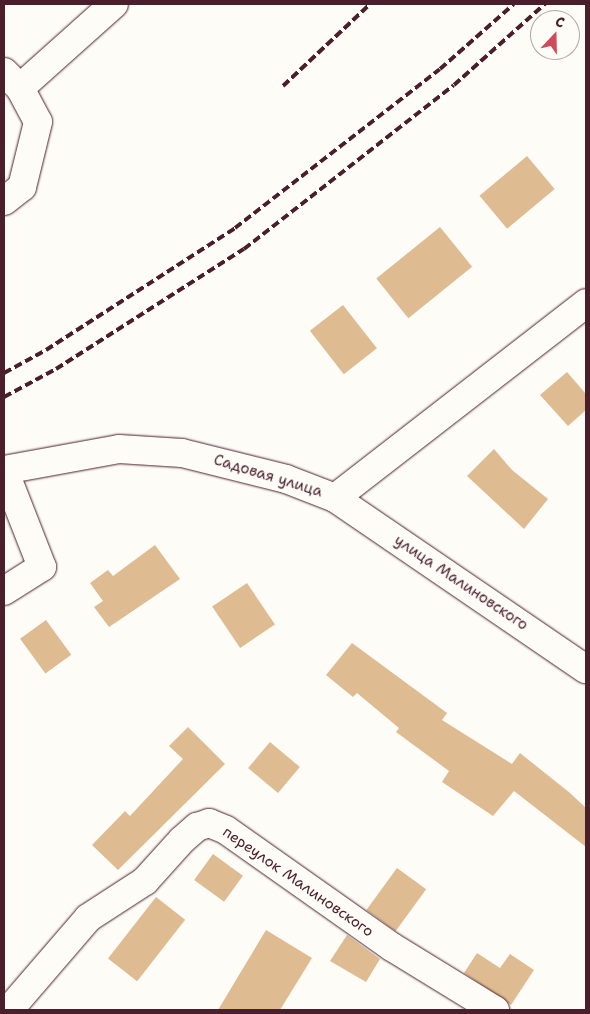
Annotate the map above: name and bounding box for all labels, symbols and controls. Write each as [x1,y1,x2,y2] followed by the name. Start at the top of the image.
[530,10,580,60] north arrow
[553,12,567,32] text: С
[211,451,325,501] street label: Садовая улица
[391,532,531,634] street label: улица Малиновского
[219,823,377,941] street label: переулок Малиновского

